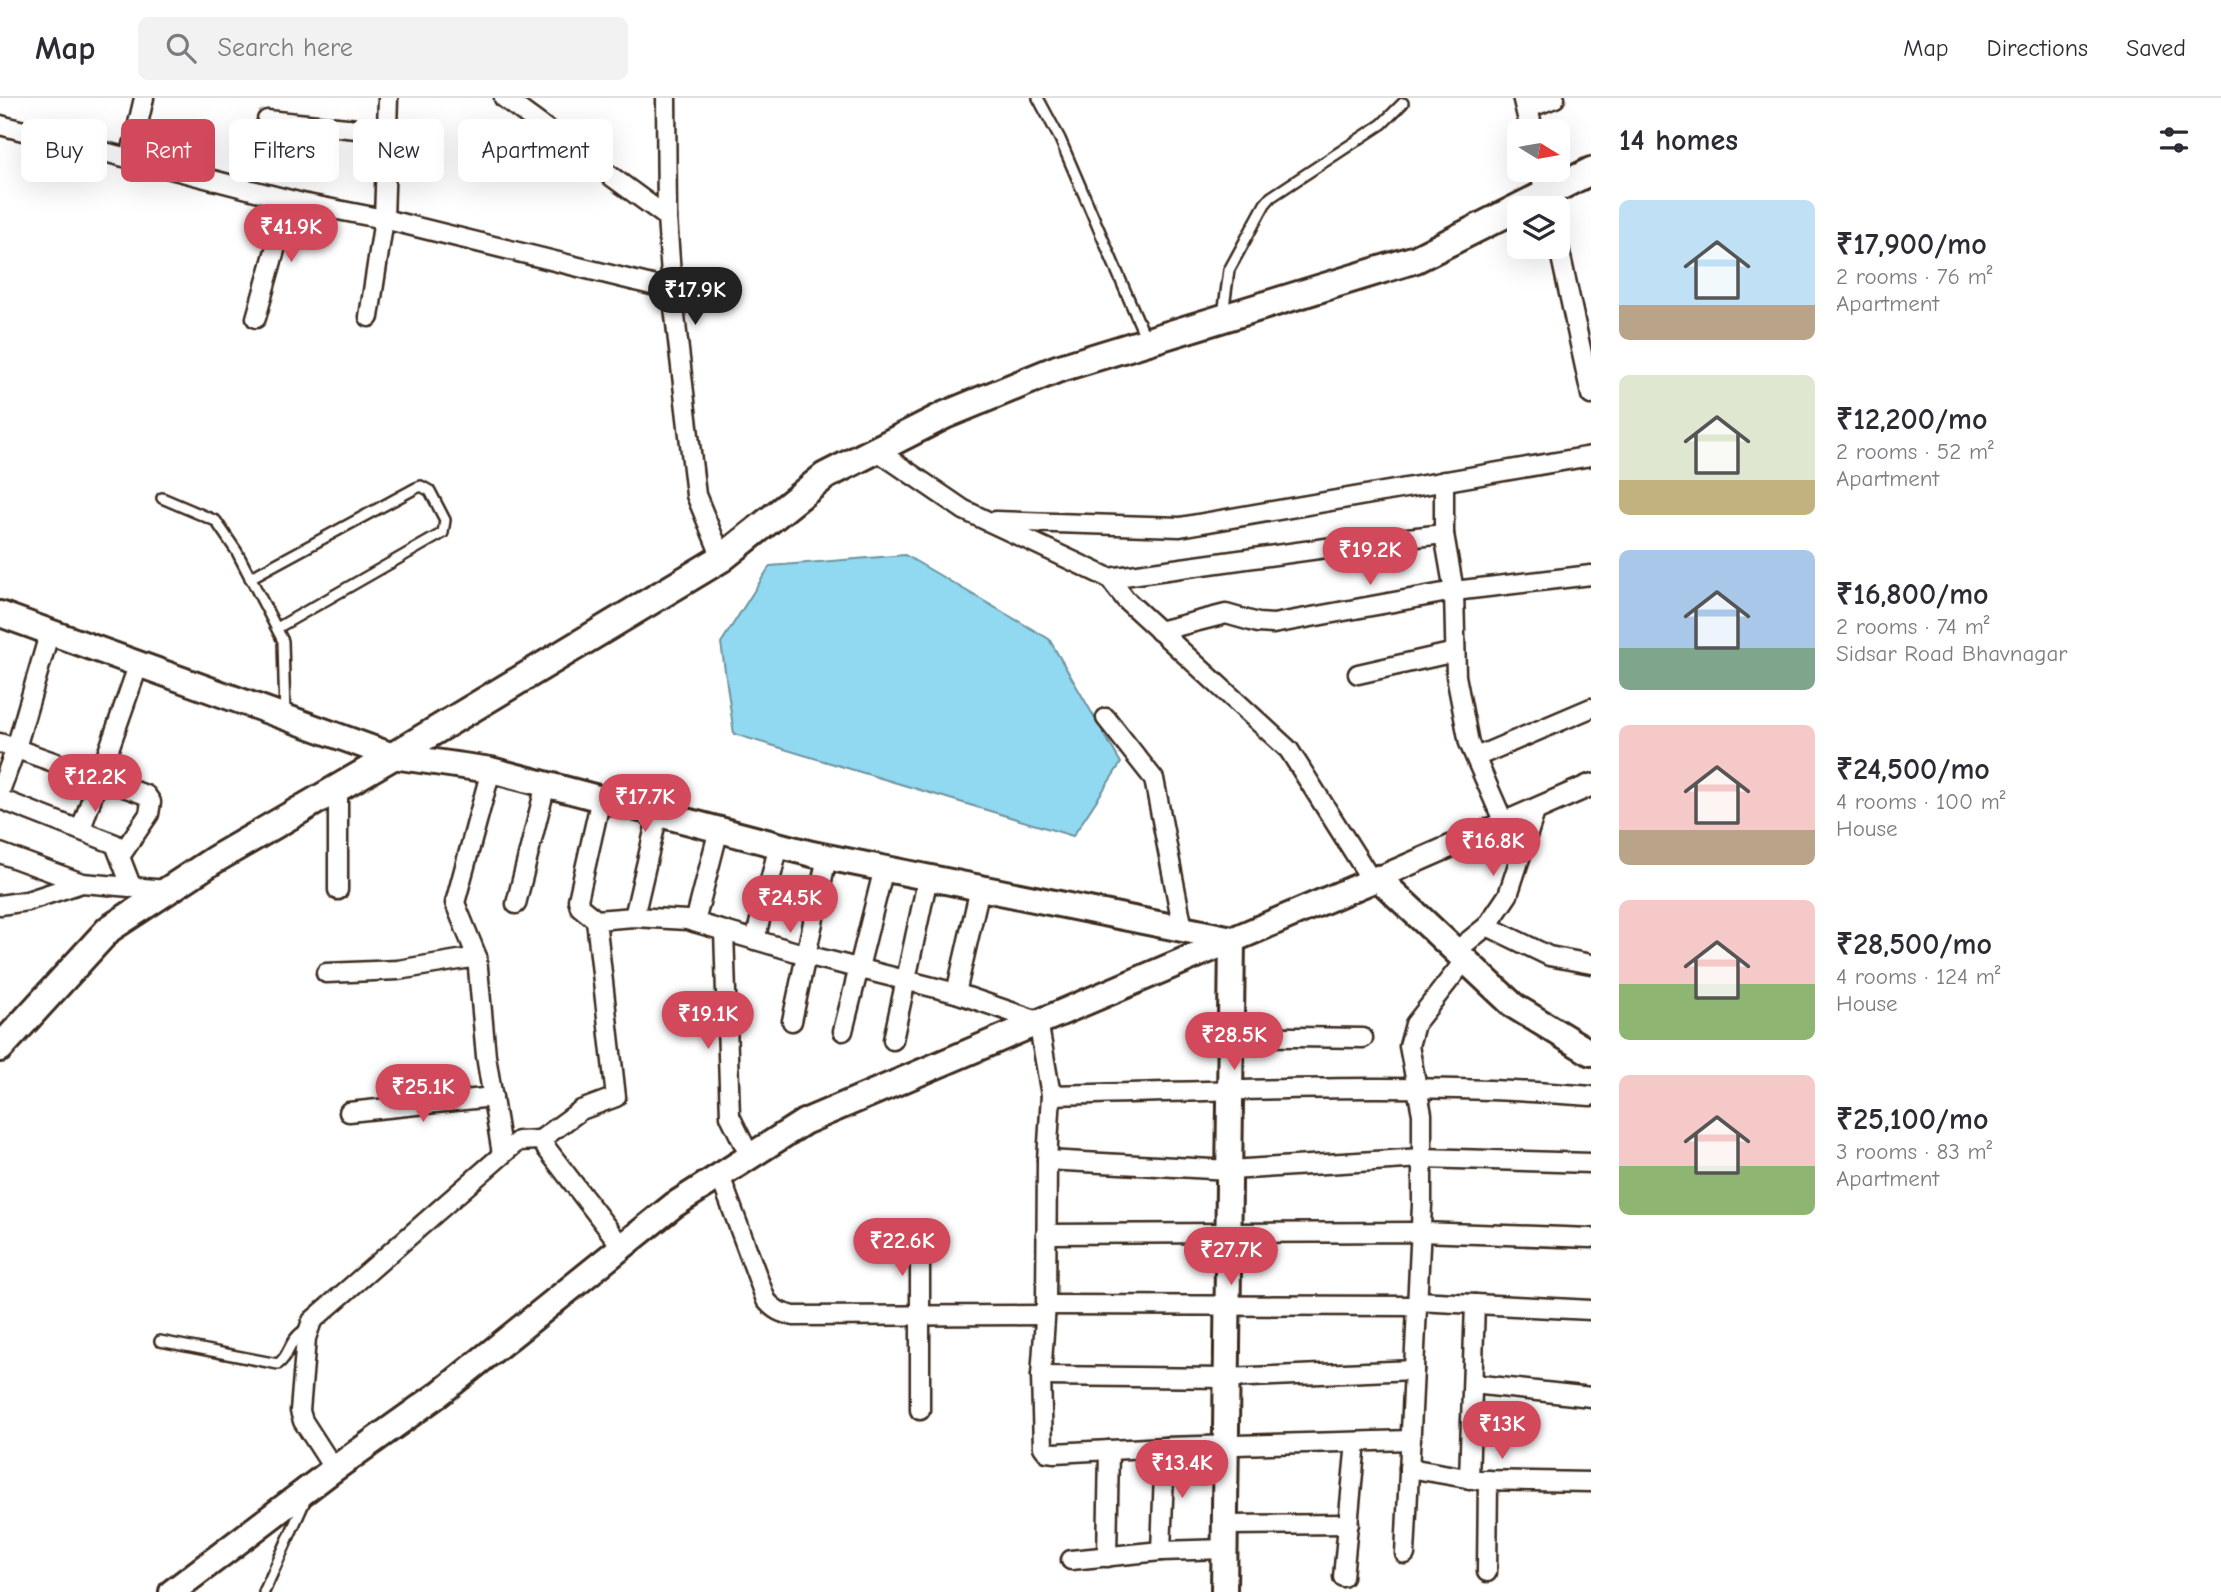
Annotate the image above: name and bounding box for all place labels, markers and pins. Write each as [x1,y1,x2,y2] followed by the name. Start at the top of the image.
[234,204,348,264] pin: ₹41.9K
[638,268,752,327] pin: ₹17.9K
[1313,528,1427,587] pin: ₹19.2K
[38,754,152,814] pin: ₹12.2K
[588,774,702,834] pin: ₹17.7K
[1436,818,1550,878] pin: ₹16.8K
[733,876,847,935] pin: ₹24.5K
[651,992,765,1051] pin: ₹19.1K
[1177,1012,1291,1072] pin: ₹28.5K
[366,1065,480,1124] pin: ₹25.1K
[845,1218,959,1278] pin: ₹22.6K
[1174,1228,1288,1287] pin: ₹27.7K
[1461,1402,1543,1461] pin: ₹13K
[1125,1440,1239,1500] pin: ₹13.4K

